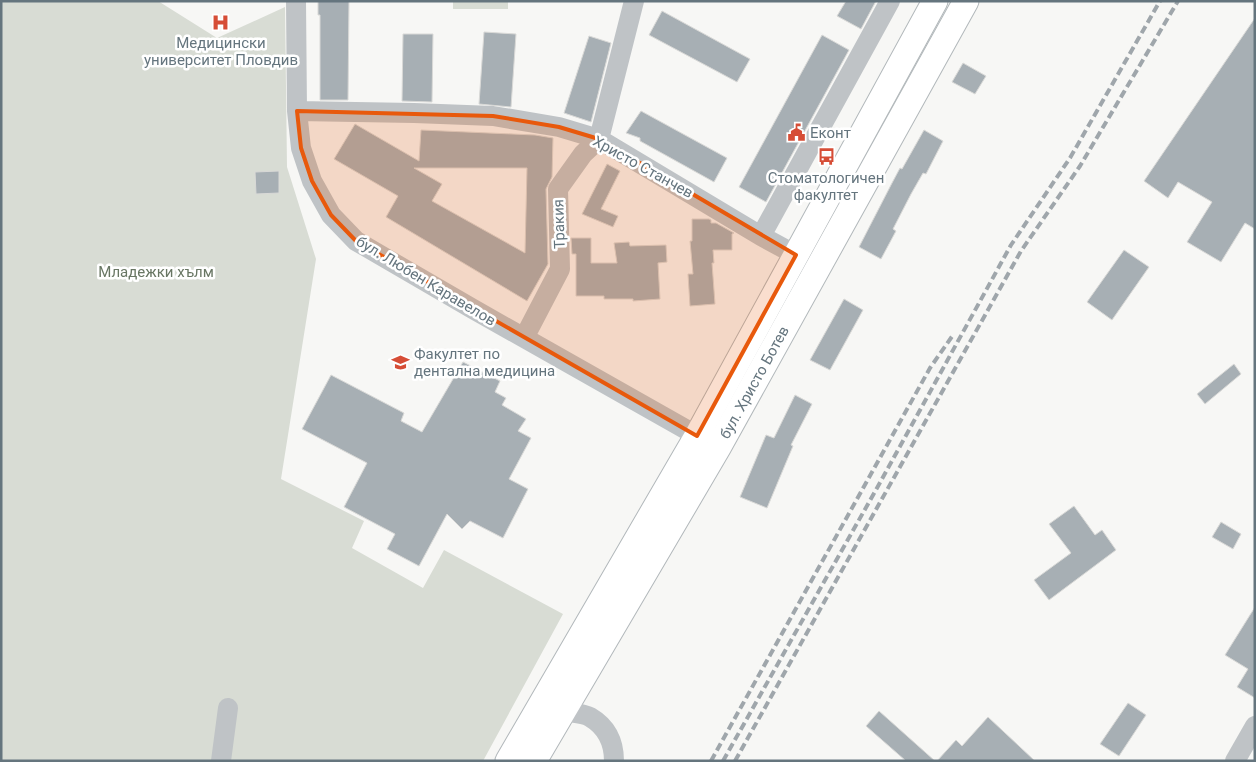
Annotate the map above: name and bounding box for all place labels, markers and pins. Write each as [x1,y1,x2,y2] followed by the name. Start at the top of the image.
[211,12,231,32] hospital icon: Медицински университет Пловдив
[144,34,298,69] place label: Медицински университет Пловдив
[786,123,806,143] public building icon: Еконт
[810,124,851,142] place label: Еконт
[816,147,836,167] bus stop icon: Стоматологичен факултет
[768,169,884,204] place label: Стоматологичен факултет
[414,345,555,380] place label: Факултет по дентална медицина
[390,353,410,373] school or university icon: Факултет по дентална медицина

